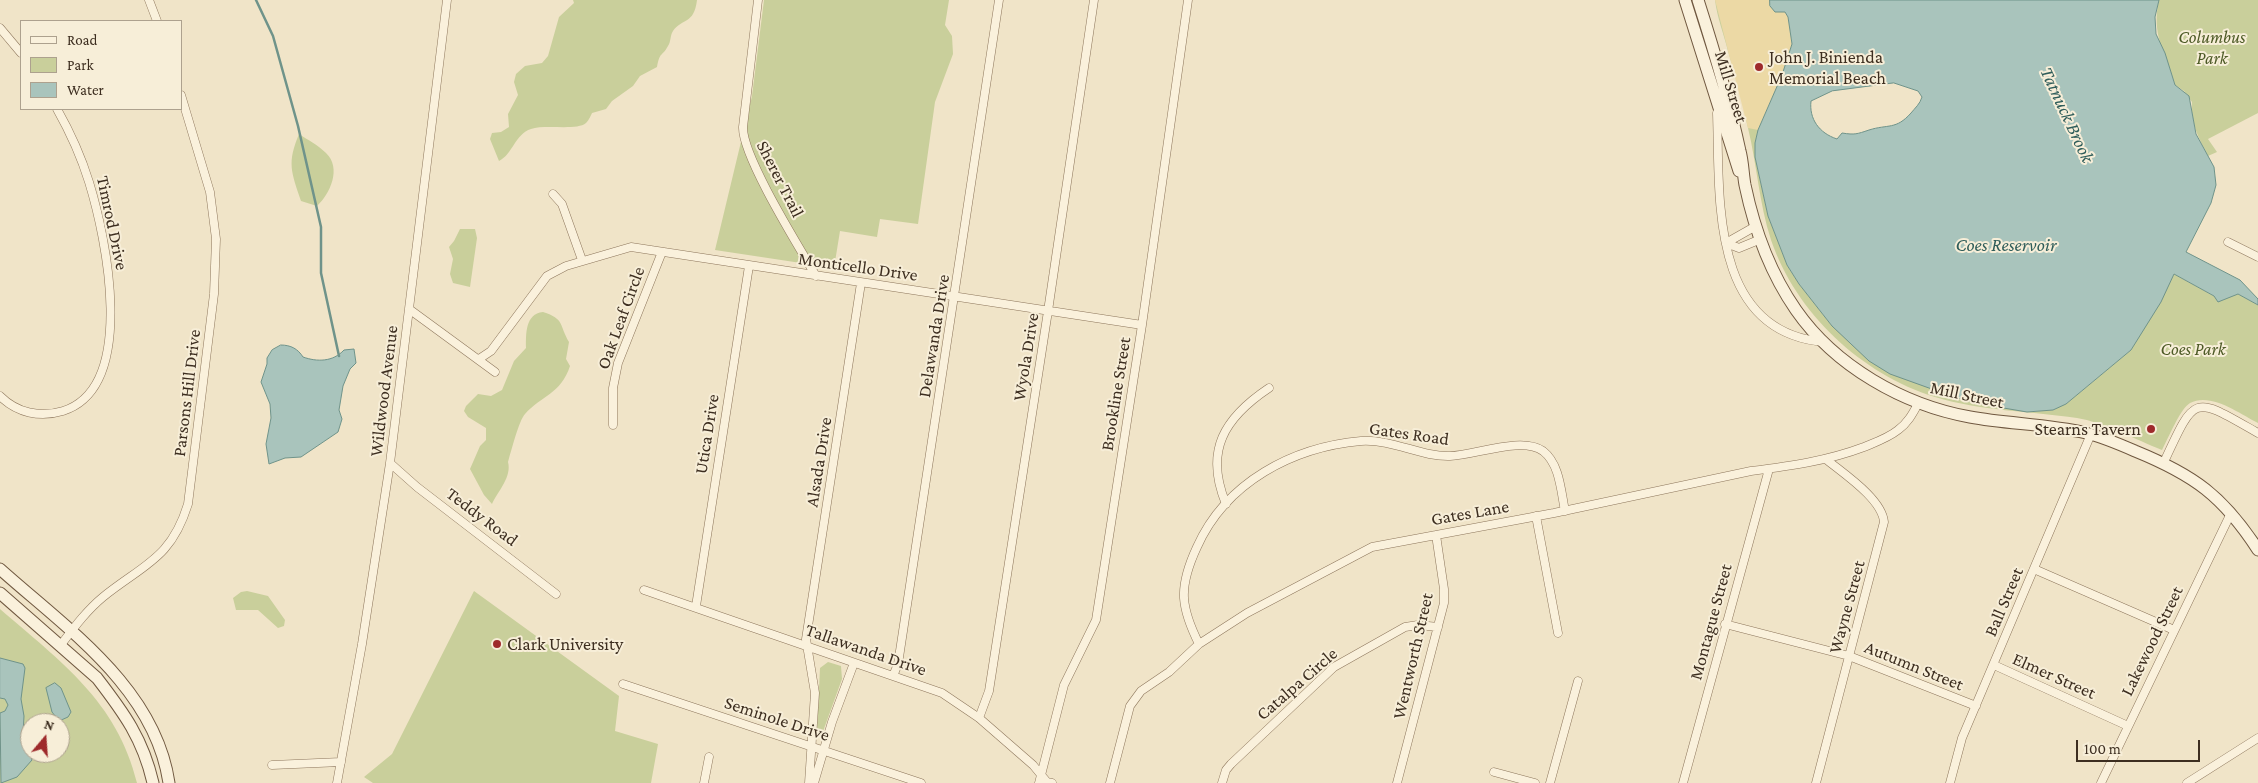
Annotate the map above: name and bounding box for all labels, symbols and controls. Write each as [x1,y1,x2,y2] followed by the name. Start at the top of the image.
[20,20,182,110] legend
[2178,26,2246,68] park label: Columbus Park
[67,32,97,48] text: Road
[1769,46,1886,88] place label: John J. Binienda Memorial Beach
[1710,48,1752,126] street label: Mill Street
[67,57,94,73] text: Park
[1753,61,1765,73] marker: John J. Binienda Memorial Beach
[2035,64,2099,166] water label: Tatnuck Brook
[67,82,104,98] text: Water
[751,137,809,221] street label: Sherer Trail
[91,174,133,272] street label: Timrod Drive
[1955,234,2057,256] water label: Coes Reservoir
[797,248,919,286] street label: Monticello Drive
[592,264,650,372] street label: Oak Leaf Circle
[914,273,954,399] street label: Delawanda Drive
[1008,311,1044,403] street label: Wyola Drive
[365,324,403,458] street label: Wildwood Avenue
[168,328,206,458] street label: Parsons Hill Drive
[1096,336,1136,452] street label: Brookline Street
[2160,338,2226,360] park label: Coes Park
[1928,377,2006,413] street label: Mill Street
[690,393,724,475] street label: Utica Drive
[801,416,837,508] street label: Alsada Drive
[1368,418,1450,450] street label: Gates Road
[2034,418,2141,440] place label: Stearns Tavern
[2145,423,2157,435] marker: Stearns Tavern
[442,483,522,551] street label: Teddy Road
[1429,496,1511,530] street label: Gates Lane
[1824,558,1870,656] street label: Wayne Street
[1685,562,1737,682] street label: Montague Street
[1980,564,2028,640] street label: Ball Street
[2116,583,2188,699] street label: Lakewood Street
[1388,591,1438,721] street label: Wentworth Street
[803,619,929,681] street label: Tallawanda Drive
[507,633,623,655] place label: Clark University
[1861,636,1967,696] street label: Autumn Street
[491,638,503,650] marker: Clark University
[1252,643,1342,725] street label: Catalpa Circle
[2009,648,2099,704] street label: Elmer Street
[722,692,832,746] street label: Seminole Drive
[20,713,70,763] north arrow
[42,716,56,734] text: N
[2078,730,2202,762] scale bar
[2084,741,2121,757] text: 100 m

